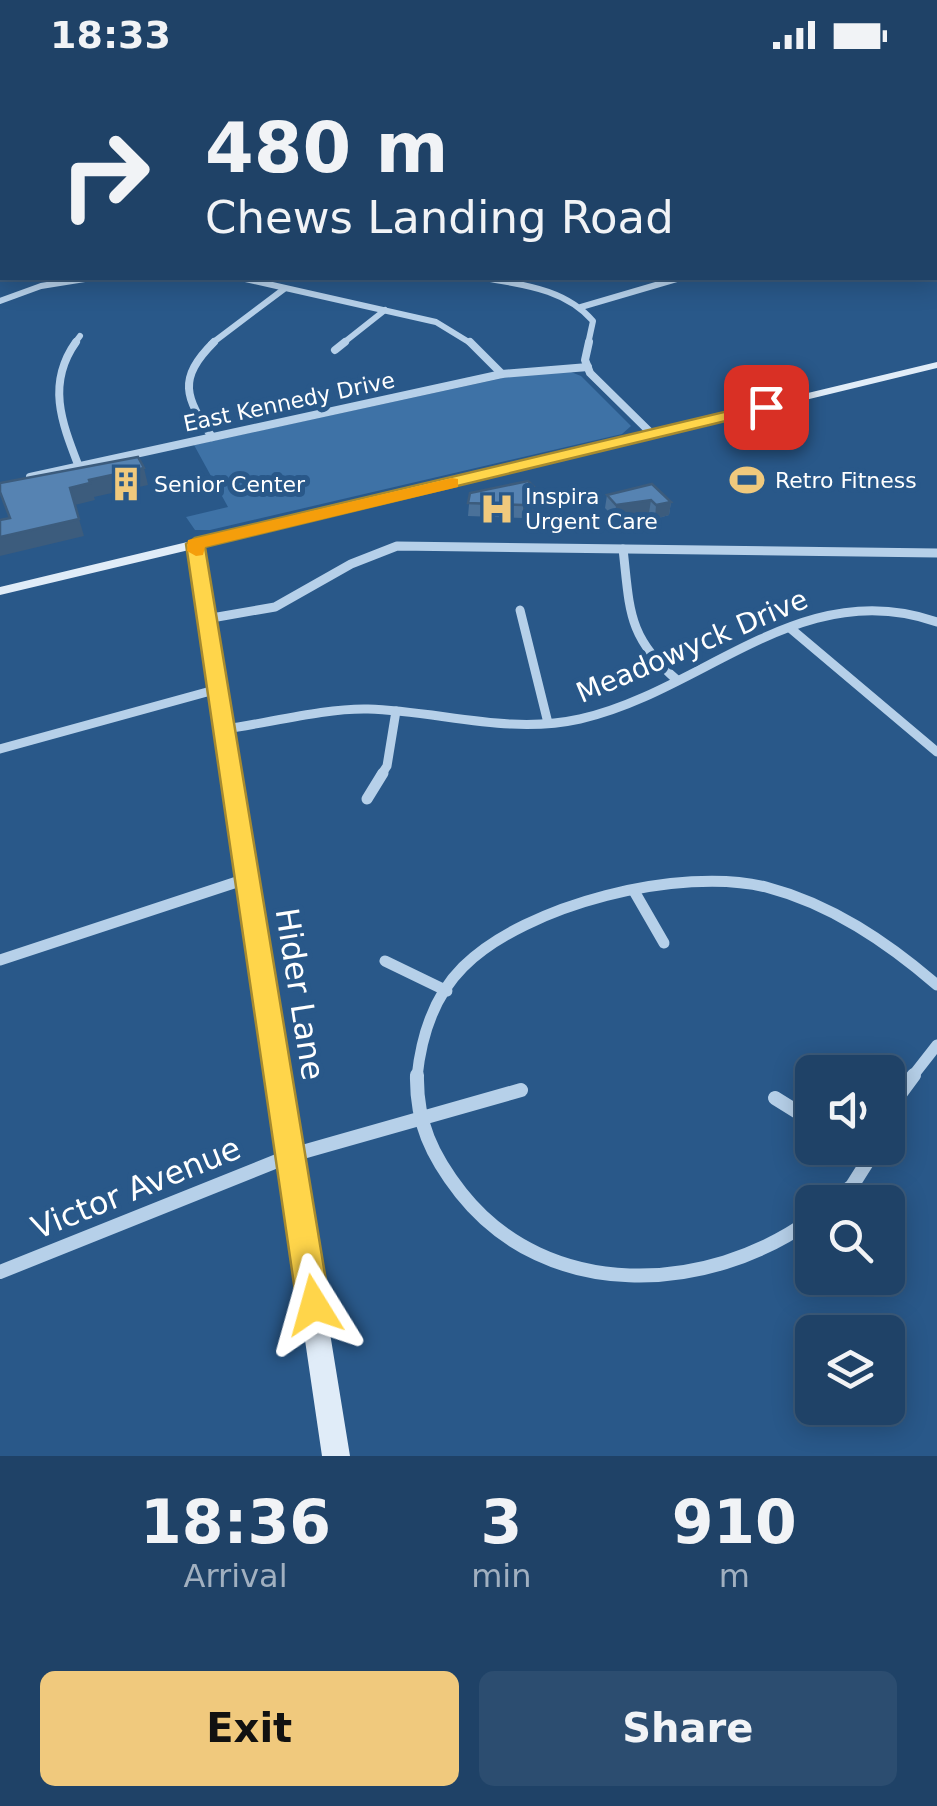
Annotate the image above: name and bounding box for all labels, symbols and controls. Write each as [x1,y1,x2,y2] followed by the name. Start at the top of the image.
[50,13,171,57] text: 18:33
[205,107,448,189] text: 480 m
[40,110,170,240] icon: right
[205,191,674,244] text: Chews Landing Road
[724,365,809,450] pin
[181,367,397,437] street label: East Kennedy Drive
[739,380,794,435] icon: arrive
[728,461,766,499] sports icon: Retro Fitness
[107,465,145,503] building icon: Senior Center
[775,468,917,493] place label: Retro Fitness
[154,472,306,497] place label: Senior Center
[525,484,658,534] place label: Inspira Urgent Care
[478,490,516,528] hospital icon: Inspira Urgent Care
[571,582,813,710] street label: Meadowyck Drive
[268,905,332,1083] street label: Hider Lane
[795,1055,905,1425] map controls
[795,1055,905,1165] button: sound
[26,1129,246,1247] street label: Victor Avenue
[795,1185,905,1295] button: search
[262,1253,366,1357] position arrow
[795,1315,905,1425] button: layers
[140,1487,331,1557] text: 18:36
[480,1487,522,1557] text: 3
[672,1487,797,1557] text: 910
[184,1557,288,1595] text: Arrival
[471,1557,532,1595] text: min
[719,1557,750,1595] text: m
[40,1671,459,1786] button: Exit
[479,1671,897,1786] button: Share

